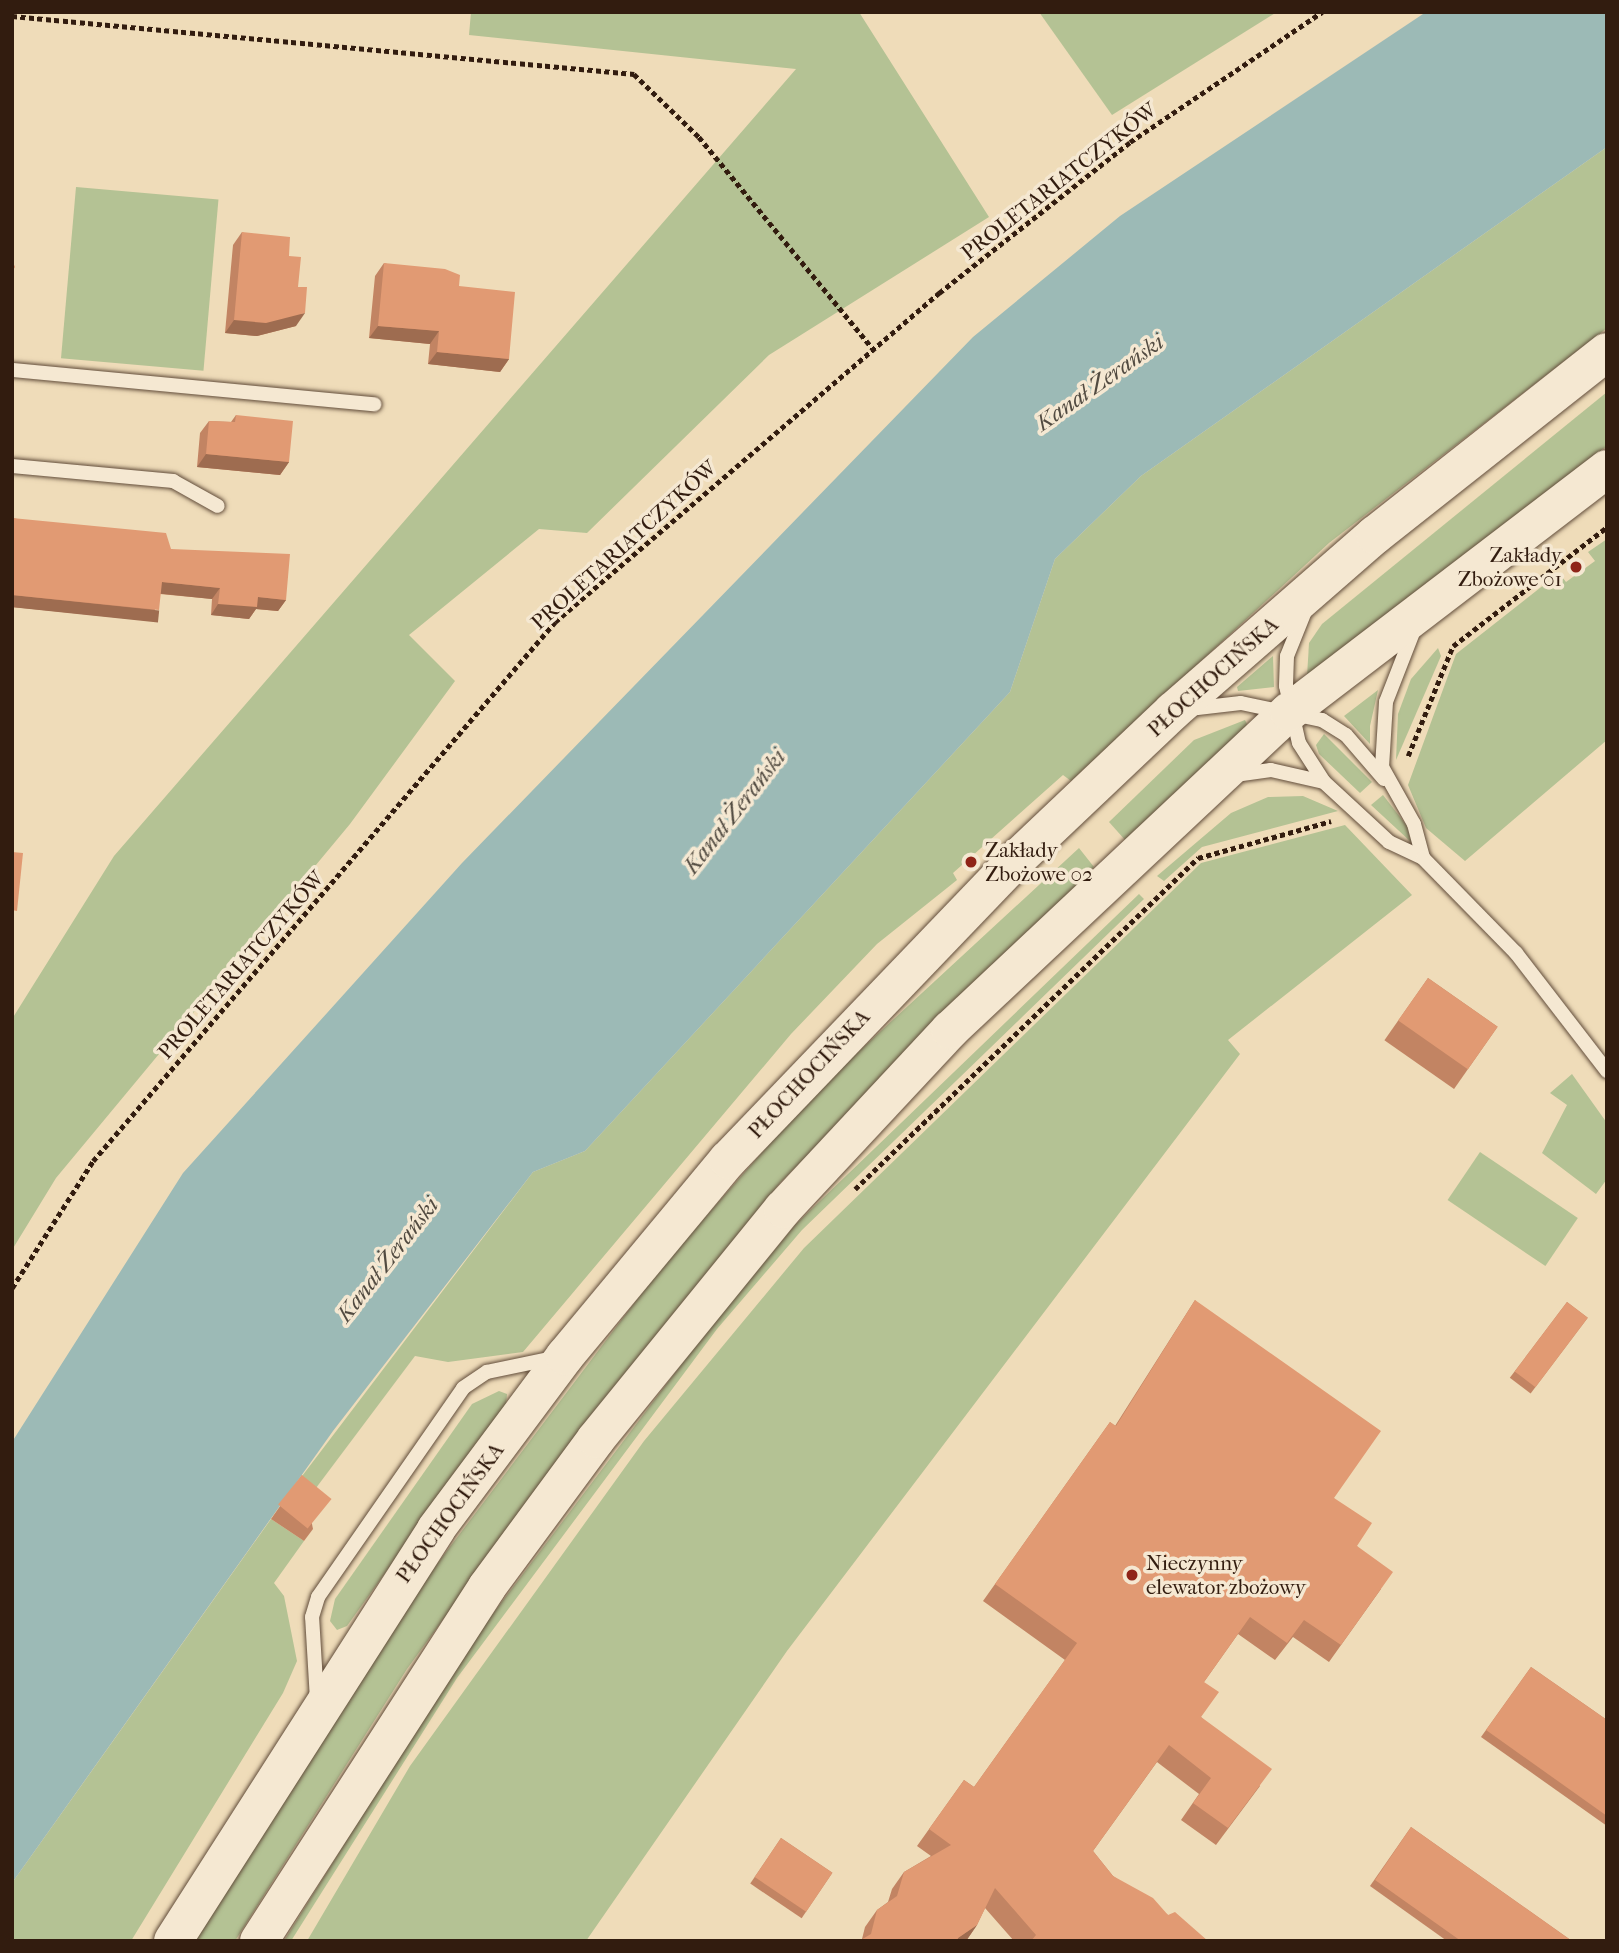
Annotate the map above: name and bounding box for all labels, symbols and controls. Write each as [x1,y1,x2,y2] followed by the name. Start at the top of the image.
[956,97,1162,265] street label: PROLETARIATCZYKÓW
[1031,329,1169,437] water label: Kanał Żerański
[526,455,722,635] street label: PROLETARIATCZYKÓW
[1458,542,1562,592] place label: Zakłady Zbożowe 01
[1568,559,1584,575] marker: Zakłady Zbożowe 01
[1143,612,1283,742] street label: PŁOCHOCIŃSKA
[678,744,792,880] water label: Kanał Żerański
[985,837,1093,887] place label: Zakłady Zbożowe 02
[963,854,979,870] marker: Zakłady Zbożowe 02
[152,866,330,1064] street label: PROLETARIATCZYKÓW
[743,1004,875,1144] street label: PŁOCHOCIŃSKA
[331,1192,445,1328] water label: Kanał Żerański
[391,1438,509,1588] street label: PŁOCHOCIŃSKA
[1146,1550,1306,1600] place label: Nieczynny elewator zbożowy
[1124,1567,1140,1583] marker: Nieczynny elewator zbożowy

